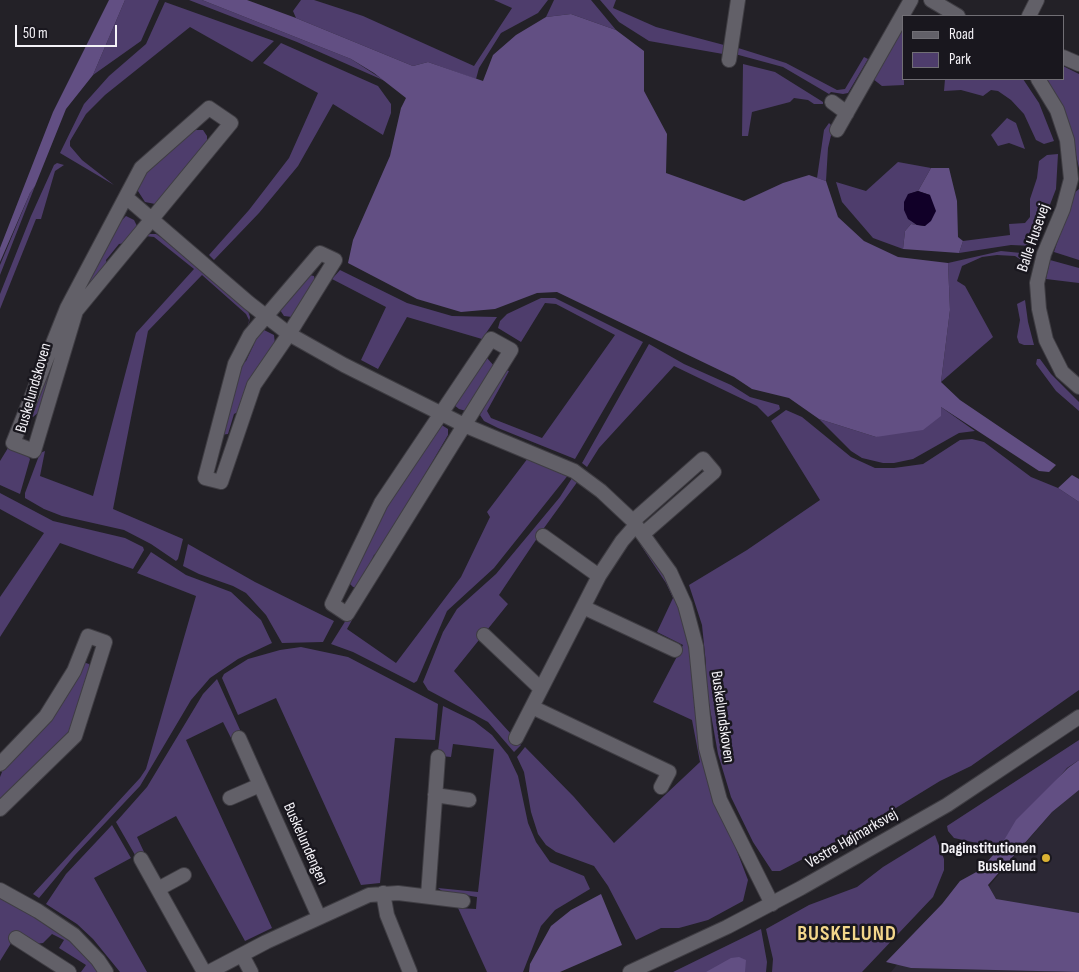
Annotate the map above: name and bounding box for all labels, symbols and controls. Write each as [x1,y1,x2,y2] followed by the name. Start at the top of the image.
[18,15,120,47] scale bar
[902,15,1064,80] legend
[23,24,48,43] text: 50 m
[949,25,974,44] text: Road
[949,50,971,69] text: Park
[1013,202,1055,274] street label: Balle Husevej
[12,341,56,435] street label: Buskelundskoven
[706,670,738,764] street label: Buskelundskoven
[278,800,332,888] street label: Buskelundengen
[803,805,901,873] street label: Vestre Højmarksvej
[941,839,1036,877] place label: Daginstitutionen Buskelund
[1040,852,1052,864] marker: Daginstitutionen Buskelund
[796,922,898,948] district label: BUSKELUND

